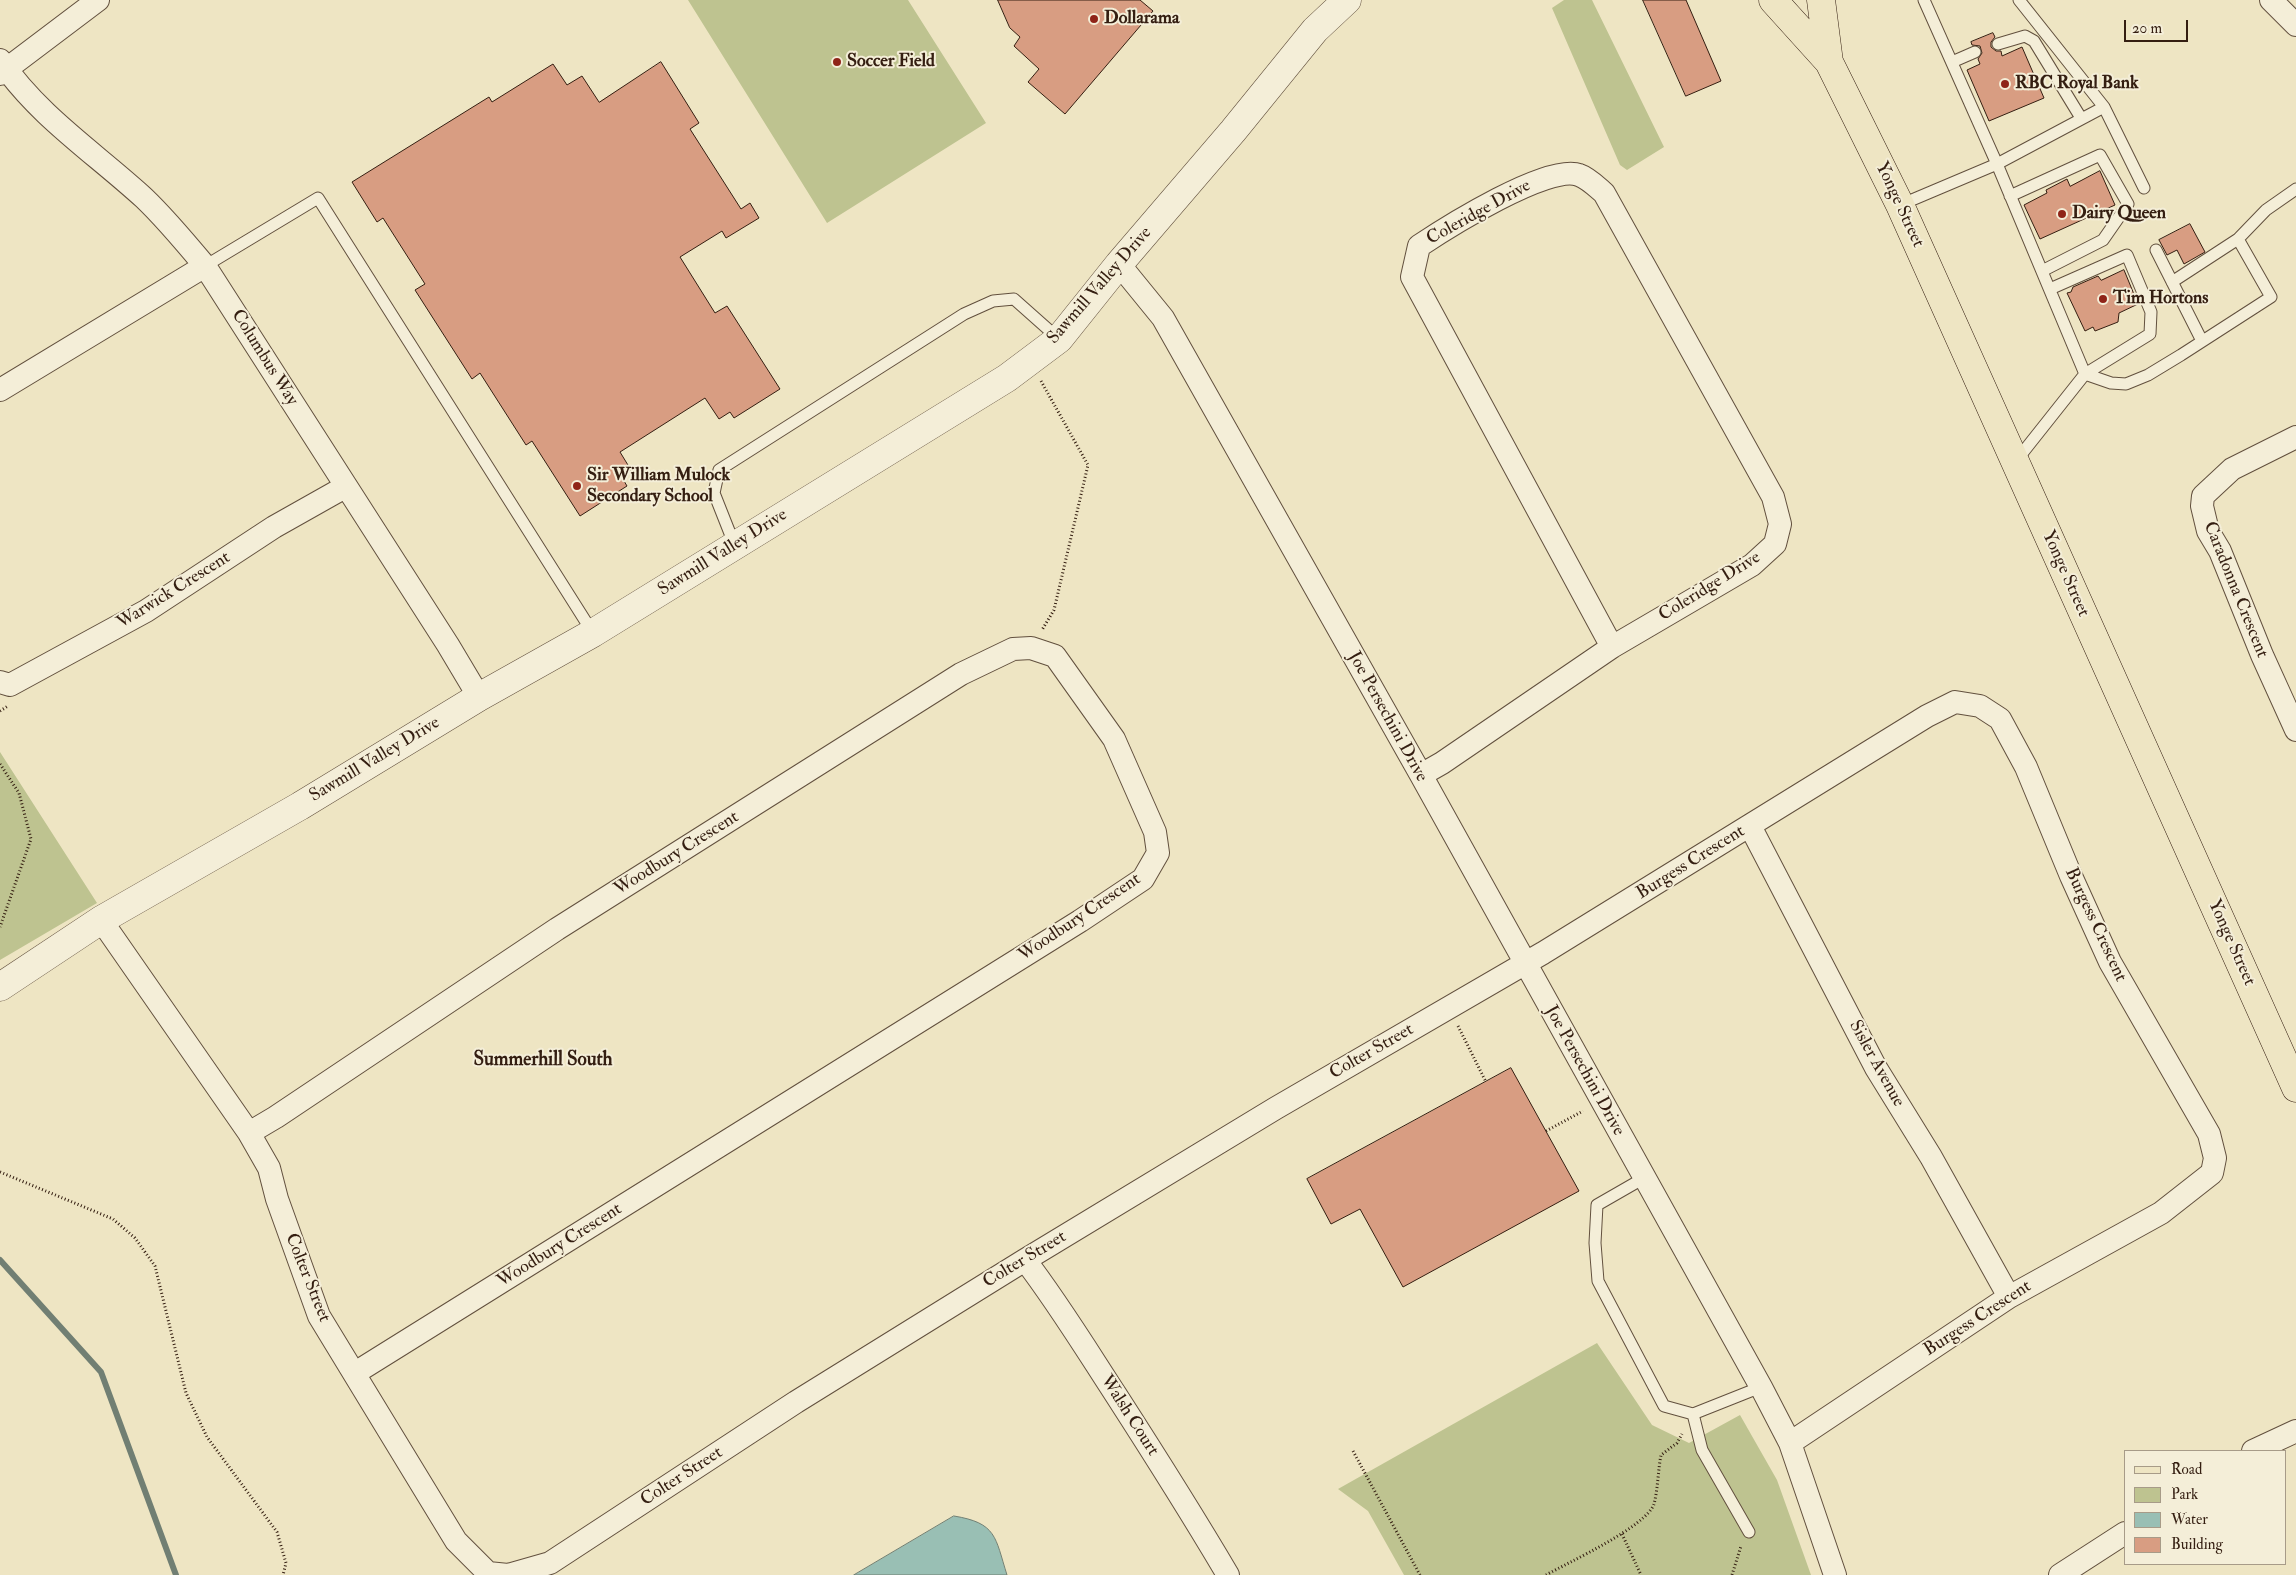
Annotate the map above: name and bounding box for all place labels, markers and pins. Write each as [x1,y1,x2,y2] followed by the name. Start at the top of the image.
[1104,8,1179,30] place label: Dollarama
[1088,13,1100,25] marker: Dollarama
[847,51,935,73] place label: Soccer Field
[831,56,843,68] marker: Soccer Field
[2015,73,2139,95] place label: RBC Royal Bank
[1999,78,2011,90] marker: RBC Royal Bank
[2072,203,2166,225] place label: Dairy Queen
[2056,208,2068,220] marker: Dairy Queen
[2113,288,2208,310] place label: Tim Hortons
[2097,293,2109,305] marker: Tim Hortons
[587,465,730,508] place label: Sir William Mulock Secondary School
[571,480,583,492] marker: Sir William Mulock Secondary School

